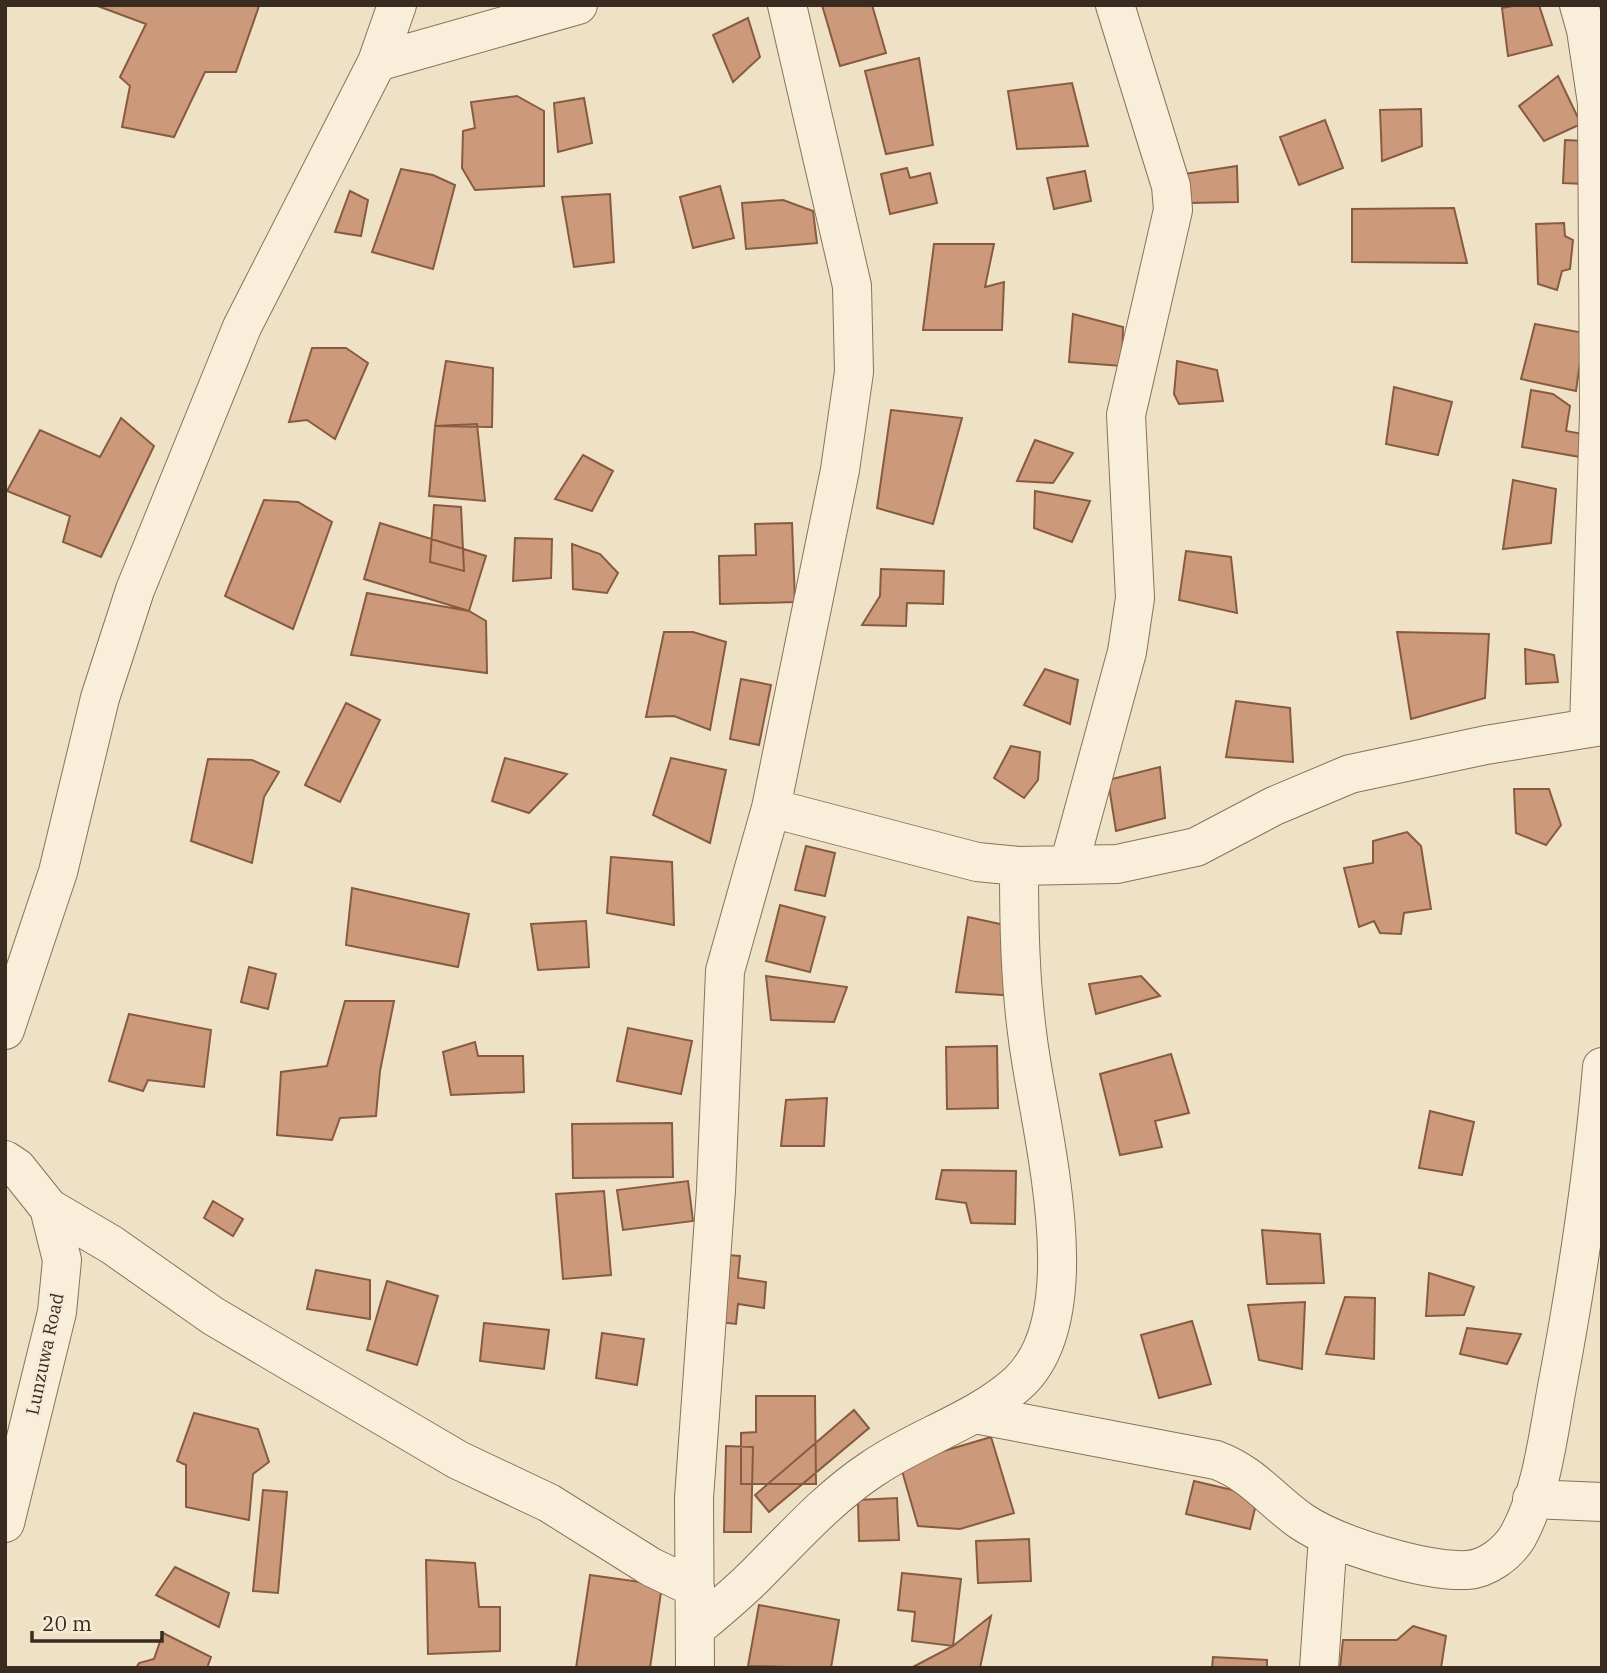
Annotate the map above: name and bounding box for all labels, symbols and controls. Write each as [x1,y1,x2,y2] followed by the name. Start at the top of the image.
[20,1291,69,1417] street label: Lunzuwa Road
[32,1600,161,1644] scale bar
[42,1609,92,1637] text: 20 m

